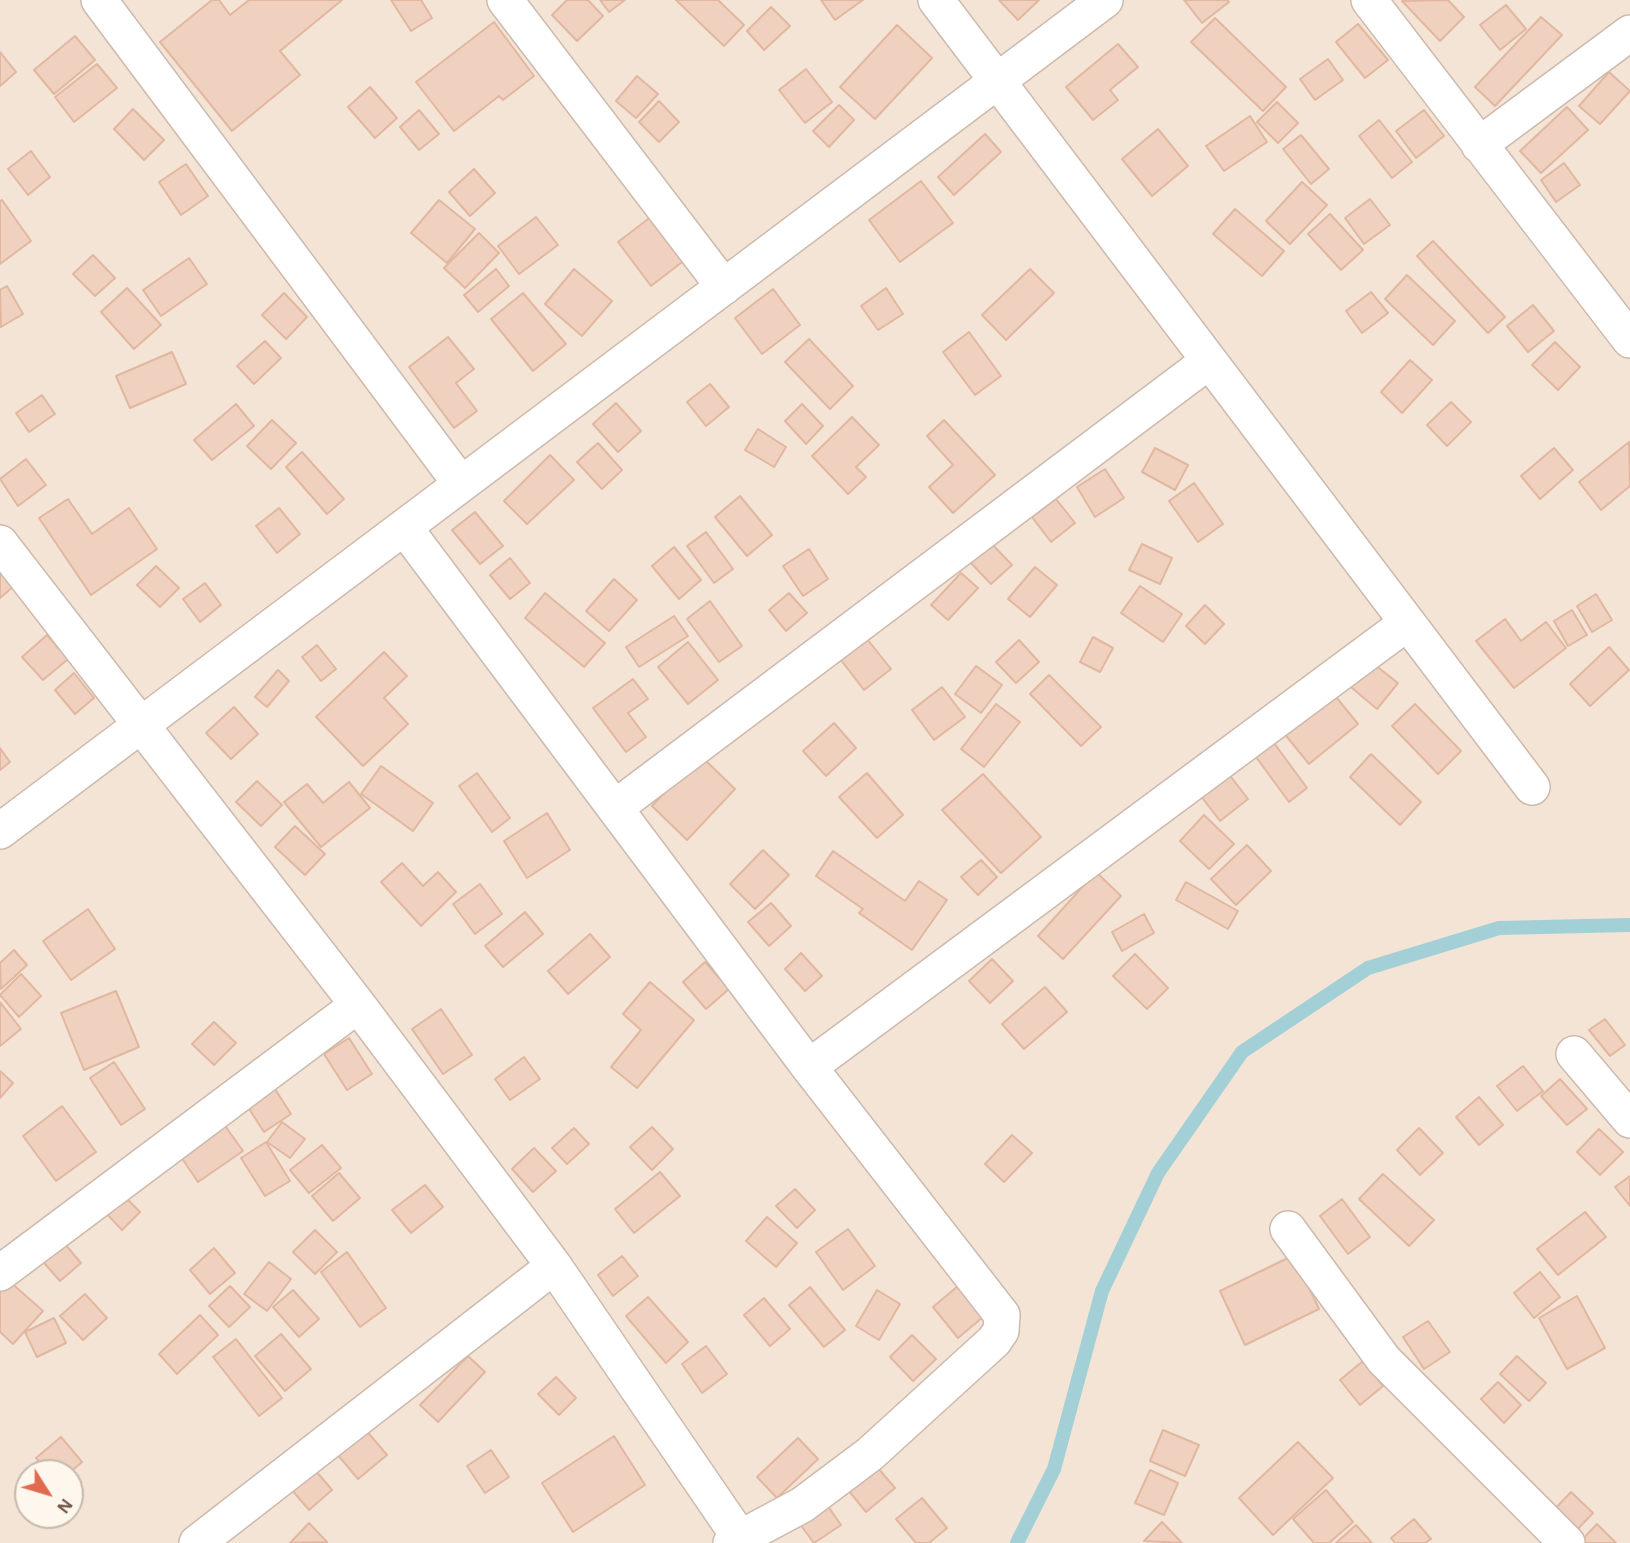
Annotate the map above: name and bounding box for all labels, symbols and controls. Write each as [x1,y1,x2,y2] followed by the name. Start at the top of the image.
[14,1459,84,1529] north arrow
[53,1495,76,1517] text: N

